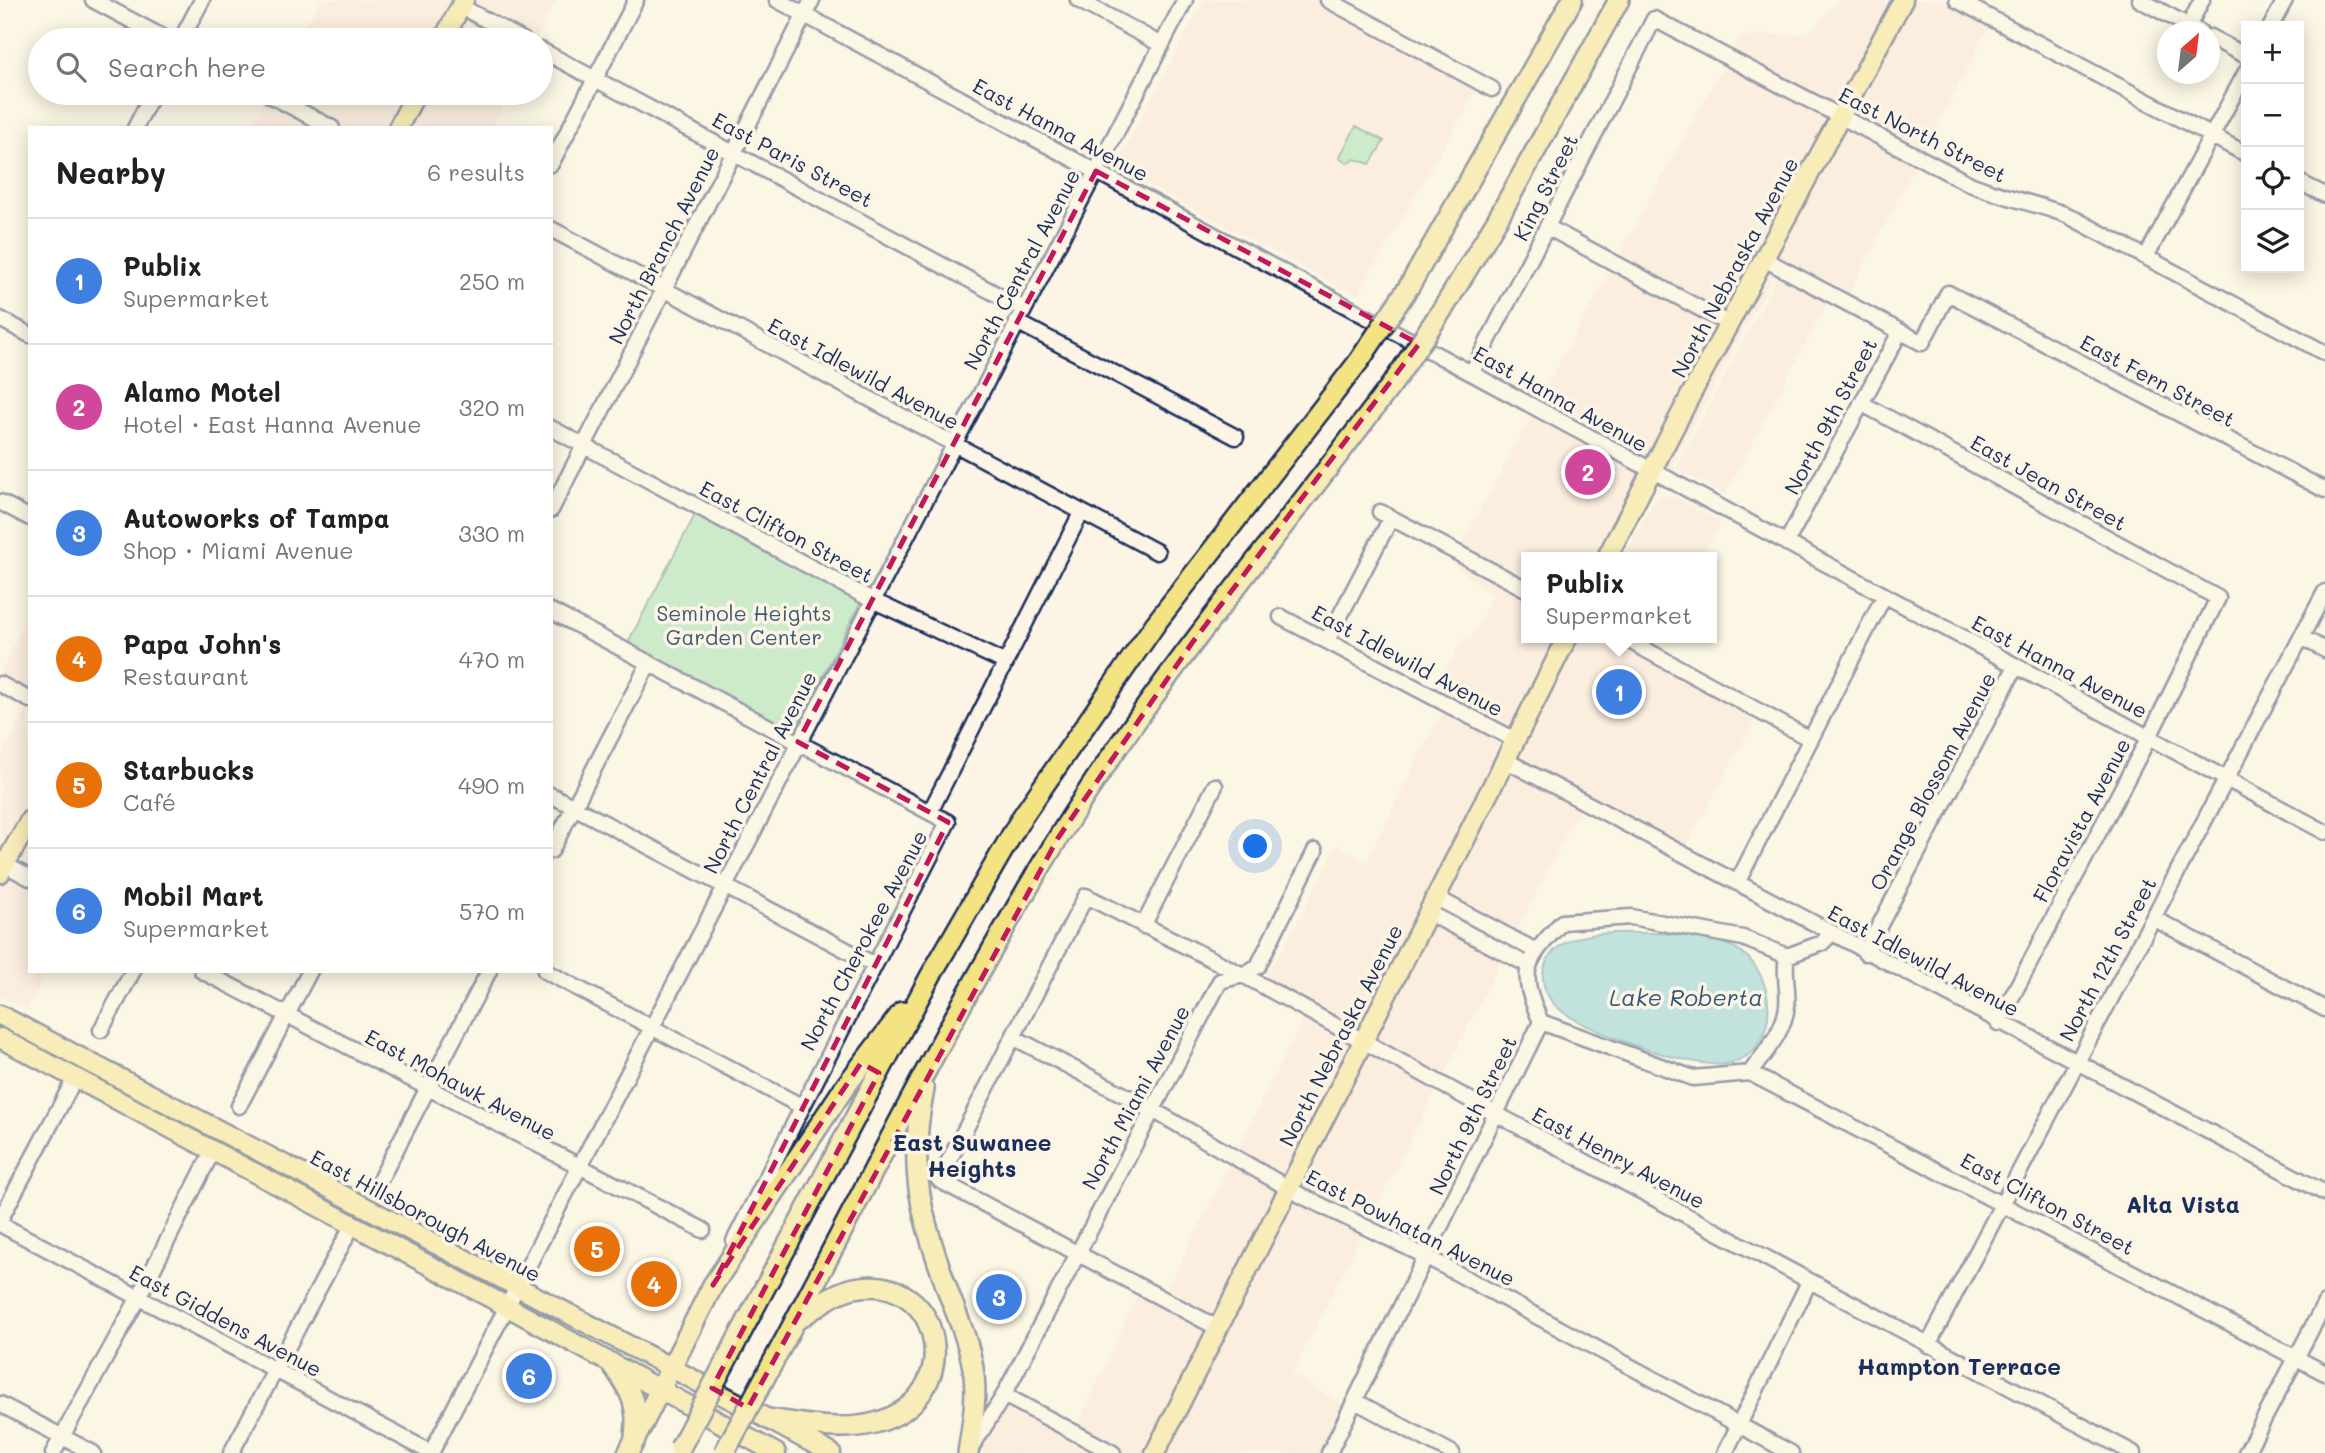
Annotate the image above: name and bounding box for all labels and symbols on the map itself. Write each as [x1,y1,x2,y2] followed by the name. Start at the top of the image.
[2157,21,2220,84] north arrow
[969,71,1153,187] street label: East Hanna Avenue
[1835,80,2011,188] street label: East North Street
[708,105,878,213] street label: East Paris Street
[1507,129,1583,245] street label: King Street
[601,142,725,348] street label: North Branch Avenue
[1664,152,1804,382] street label: North Nebraska Avenue
[957,164,1085,374] street label: North Central Avenue
[764,311,964,435] street label: East Idlewild Avenue
[2076,328,2240,432] street label: East Fern Street
[1777,333,1883,499] street label: North 9th Street
[1469,339,1653,457] street label: East Hanna Avenue
[1966,428,2132,536] street label: East Jean Street
[1565,446,1611,498] pin: 2
[695,474,879,588] street label: East Clifton Street
[1308,598,1508,722] street label: East Idlewild Avenue
[657,599,831,650] park label: Seminole Heights Garden Center
[1968,608,2152,724] street label: East Hanna Avenue
[696,666,822,878] street label: North Central Avenue
[1596,666,1642,718] pin: 1
[1863,667,2001,895] street label: Orange Blossom Avenue
[2026,733,2136,907] street label: Floravista Avenue
[793,825,933,1055] street label: North Cherokee Avenue
[1238,829,1272,863] your location
[2052,872,2162,1046] street label: North 12th Street
[1824,898,2024,1022] street label: East Idlewild Avenue
[1272,919,1408,1151] street label: North Nebraska Avenue
[1609,982,1763,1012] water label: Lake Roberta
[1075,1000,1195,1194] street label: North Miami Avenue
[361,1022,561,1146] street label: East Mohawk Avenue
[1422,1031,1522,1199] street label: North 9th Street
[1528,1100,1710,1214] street label: East Henry Avenue
[893,1127,1051,1183] district label: East Suwanee Heights
[306,1143,546,1287] street label: East Hillsborough Avenue
[1956,1146,2140,1260] street label: East Clifton Street
[1302,1163,1520,1291] street label: East Powhatan Avenue
[2126,1189,2240,1219] district label: Alta Vista
[574,1223,620,1275] pin: 5
[125,1258,327,1382] street label: East Giddens Avenue
[631,1258,677,1310] pin: 4
[976,1271,1022,1323] pin: 3
[506,1350,552,1402] pin: 6
[1857,1351,2061,1381] district label: Hampton Terrace

